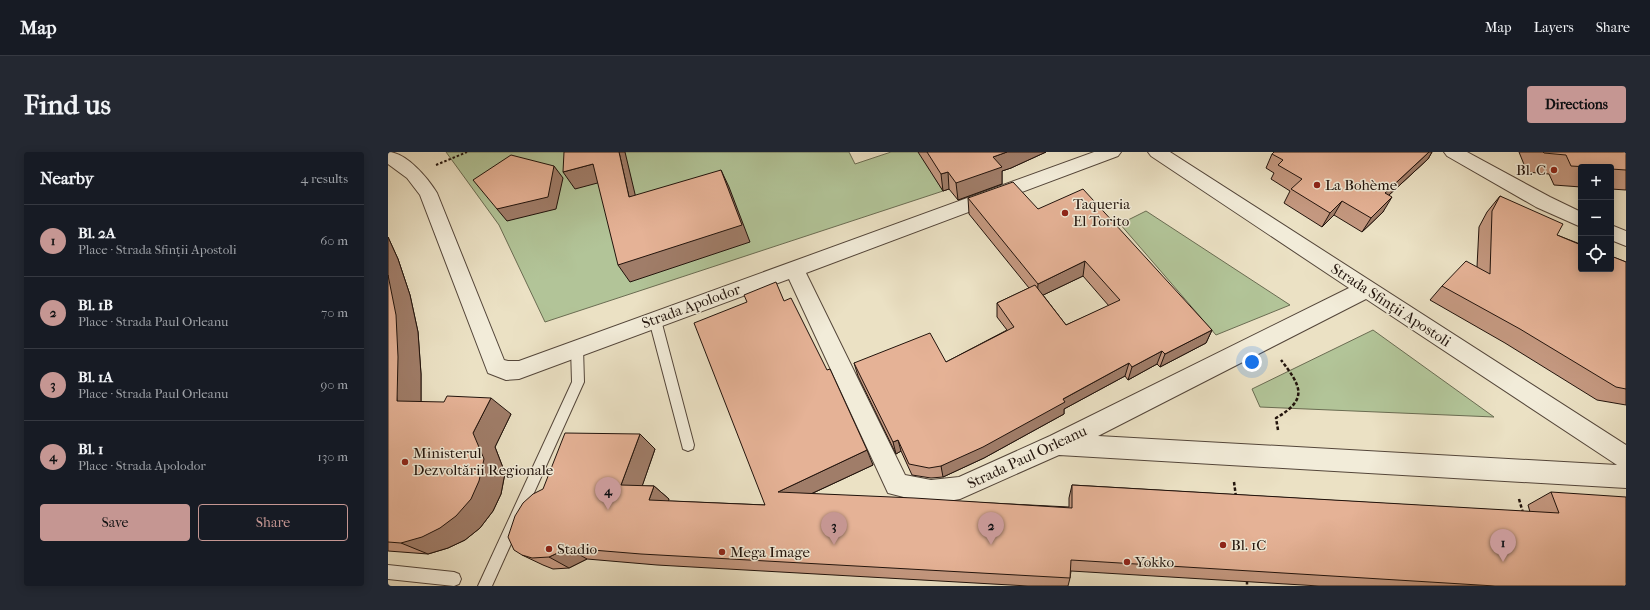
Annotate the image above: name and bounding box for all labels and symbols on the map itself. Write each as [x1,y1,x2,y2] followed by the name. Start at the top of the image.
[1516,161,1546,179] place label: Bl. C
[1549,165,1559,175] marker: Bl. C
[1325,176,1398,194] place label: La Bohème
[1312,180,1322,190] marker: La Bohème
[1073,195,1131,230] place label: Taqueria El Torito
[1060,208,1070,218] marker: Taqueria El Torito
[1328,259,1455,351] street label: Strada Sfinții Apostoli
[639,280,743,332] street label: Strada Apolodor
[1242,352,1262,372] your location
[964,421,1090,493] street label: Strada Paul Orleanu
[413,444,554,479] place label: Ministerul Dezvoltării Regionale
[400,457,410,467] marker: Ministerul Dezvoltării Regionale
[595,477,621,510] pin: 4
[821,512,847,545] pin: 3
[978,512,1004,545] pin: 2
[1490,529,1516,562] pin: 1
[1231,536,1266,554] place label: Bl. 1C
[557,540,598,558] place label: Stadio
[1218,540,1228,550] marker: Bl. 1C
[730,543,810,561] place label: Mega Image
[544,544,554,554] marker: Stadio
[717,547,727,557] marker: Mega Image
[1134,553,1175,571] place label: Yokko
[1122,557,1132,567] marker: Yokko

